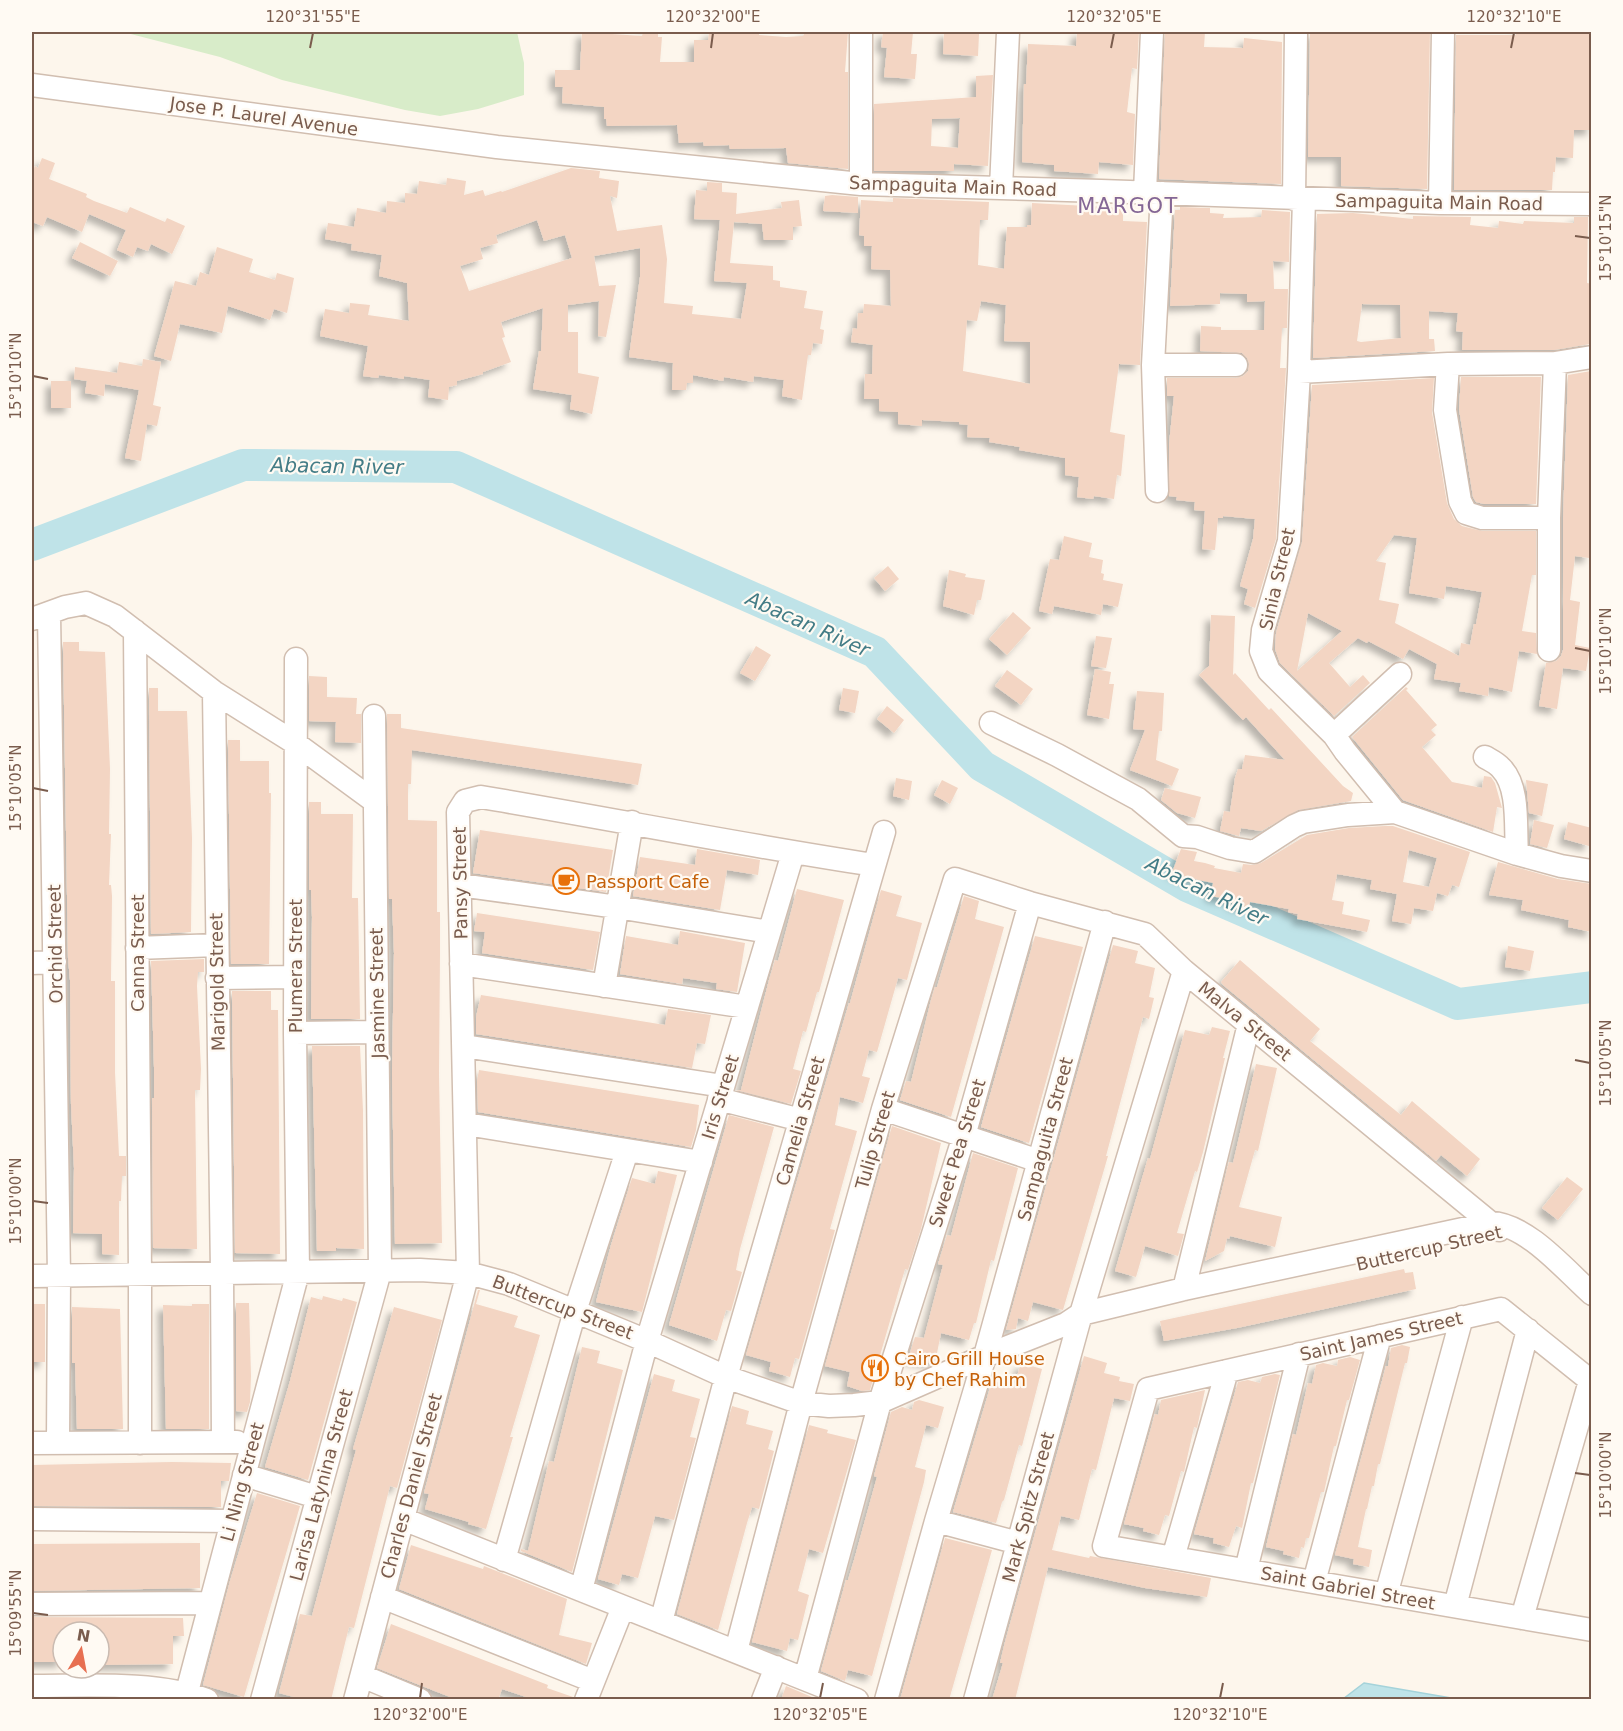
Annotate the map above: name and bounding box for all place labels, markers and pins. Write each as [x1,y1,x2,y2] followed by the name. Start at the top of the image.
[551,866,581,896] cafe icon: Passport Cafe
[586,871,709,892] place label: Passport Cafe
[894,1348,1045,1390] place label: Cairo Grill House by Chef Rahim
[860,1353,890,1383] restaurant icon: Cairo Grill House by Chef Rahim

